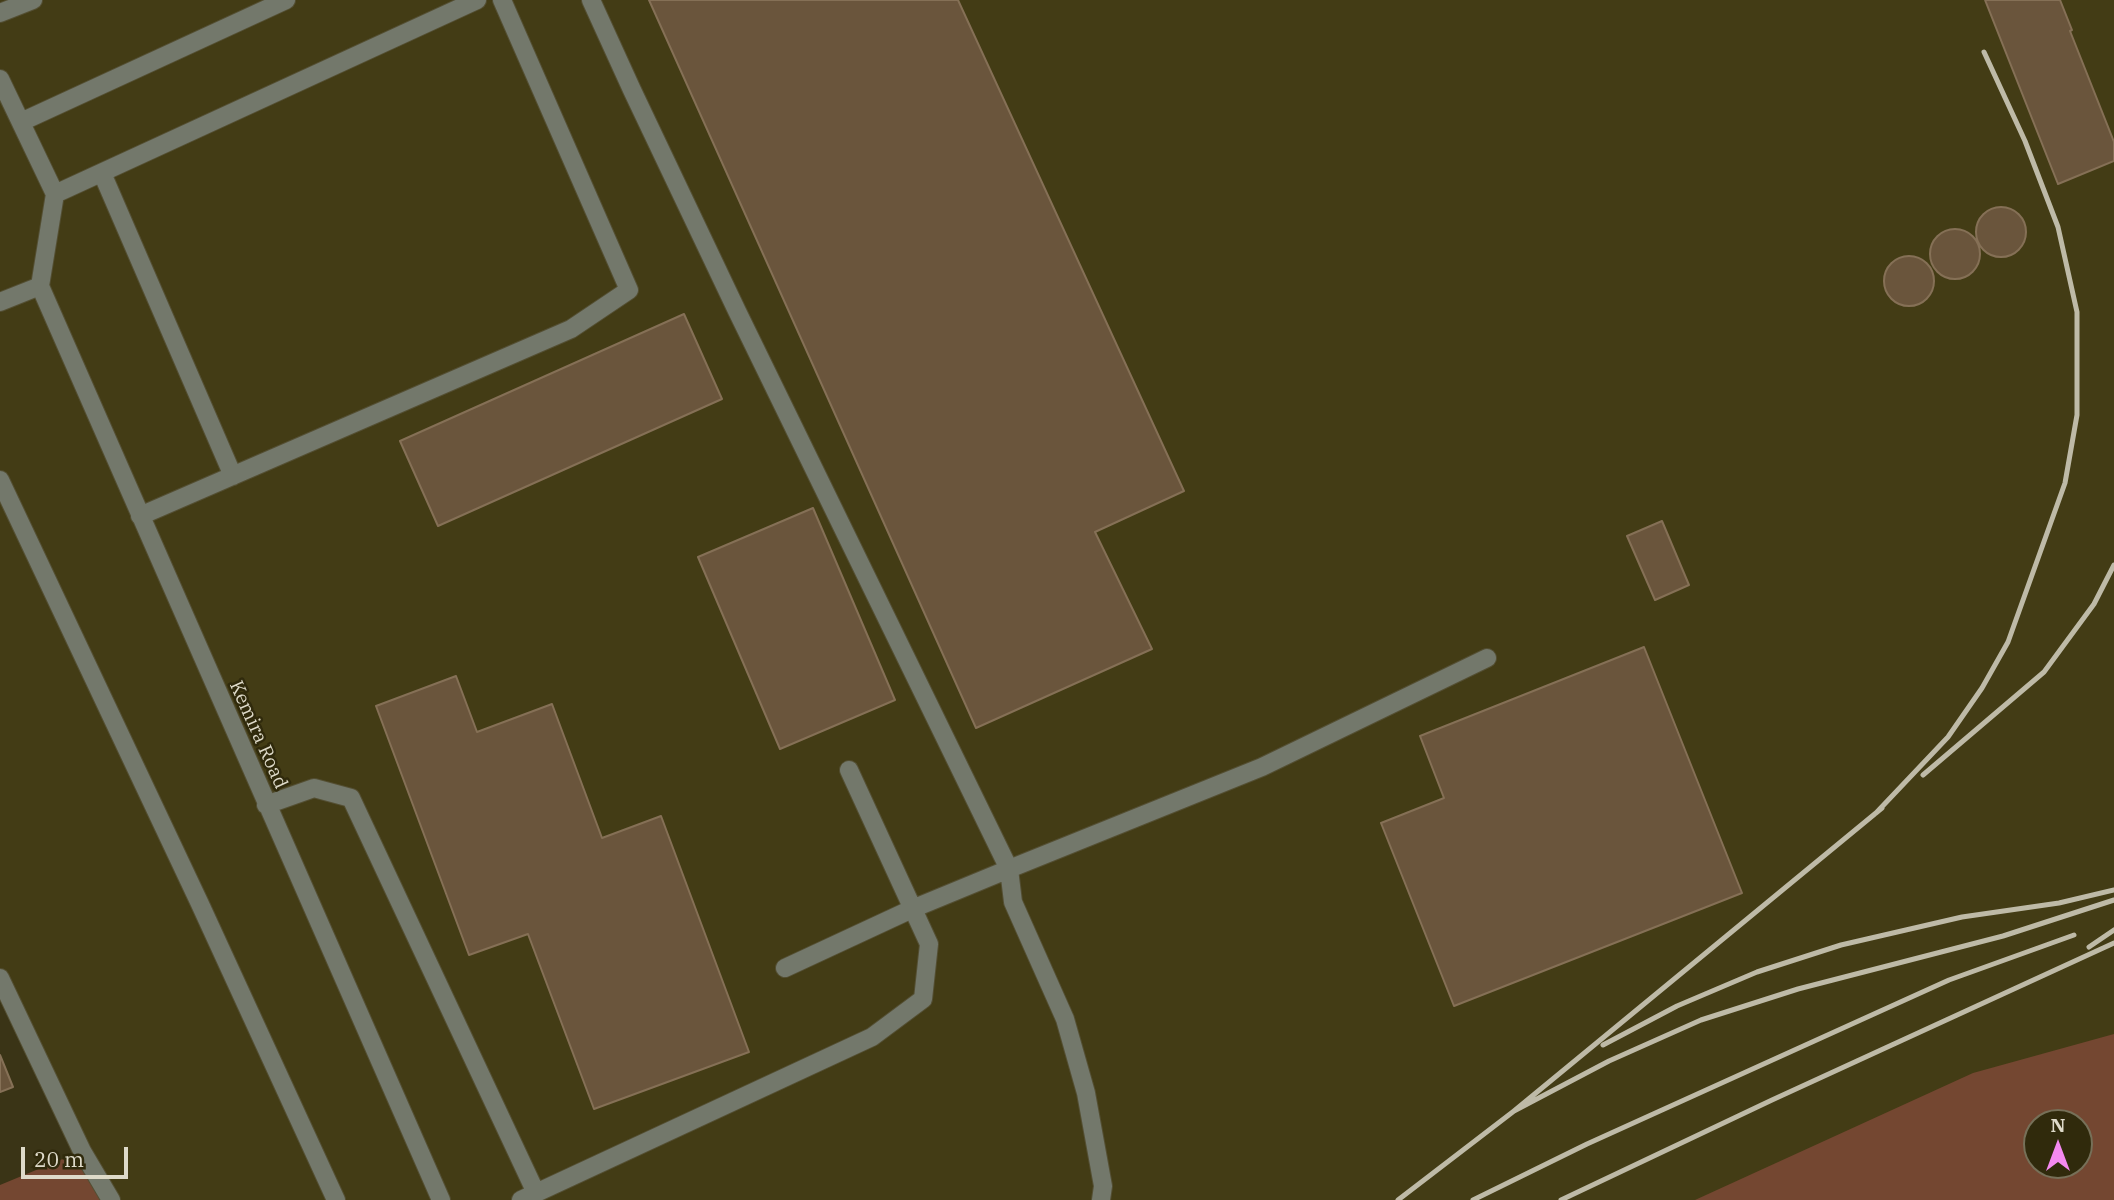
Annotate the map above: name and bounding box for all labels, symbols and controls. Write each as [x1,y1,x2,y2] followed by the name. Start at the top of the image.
[224,677,292,793] street label: Kemira Road
[2023,1109,2093,1179] north arrow
[2050,1113,2066,1137] text: N
[24,1134,131,1178] scale bar
[34,1145,84,1173] text: 20 m

